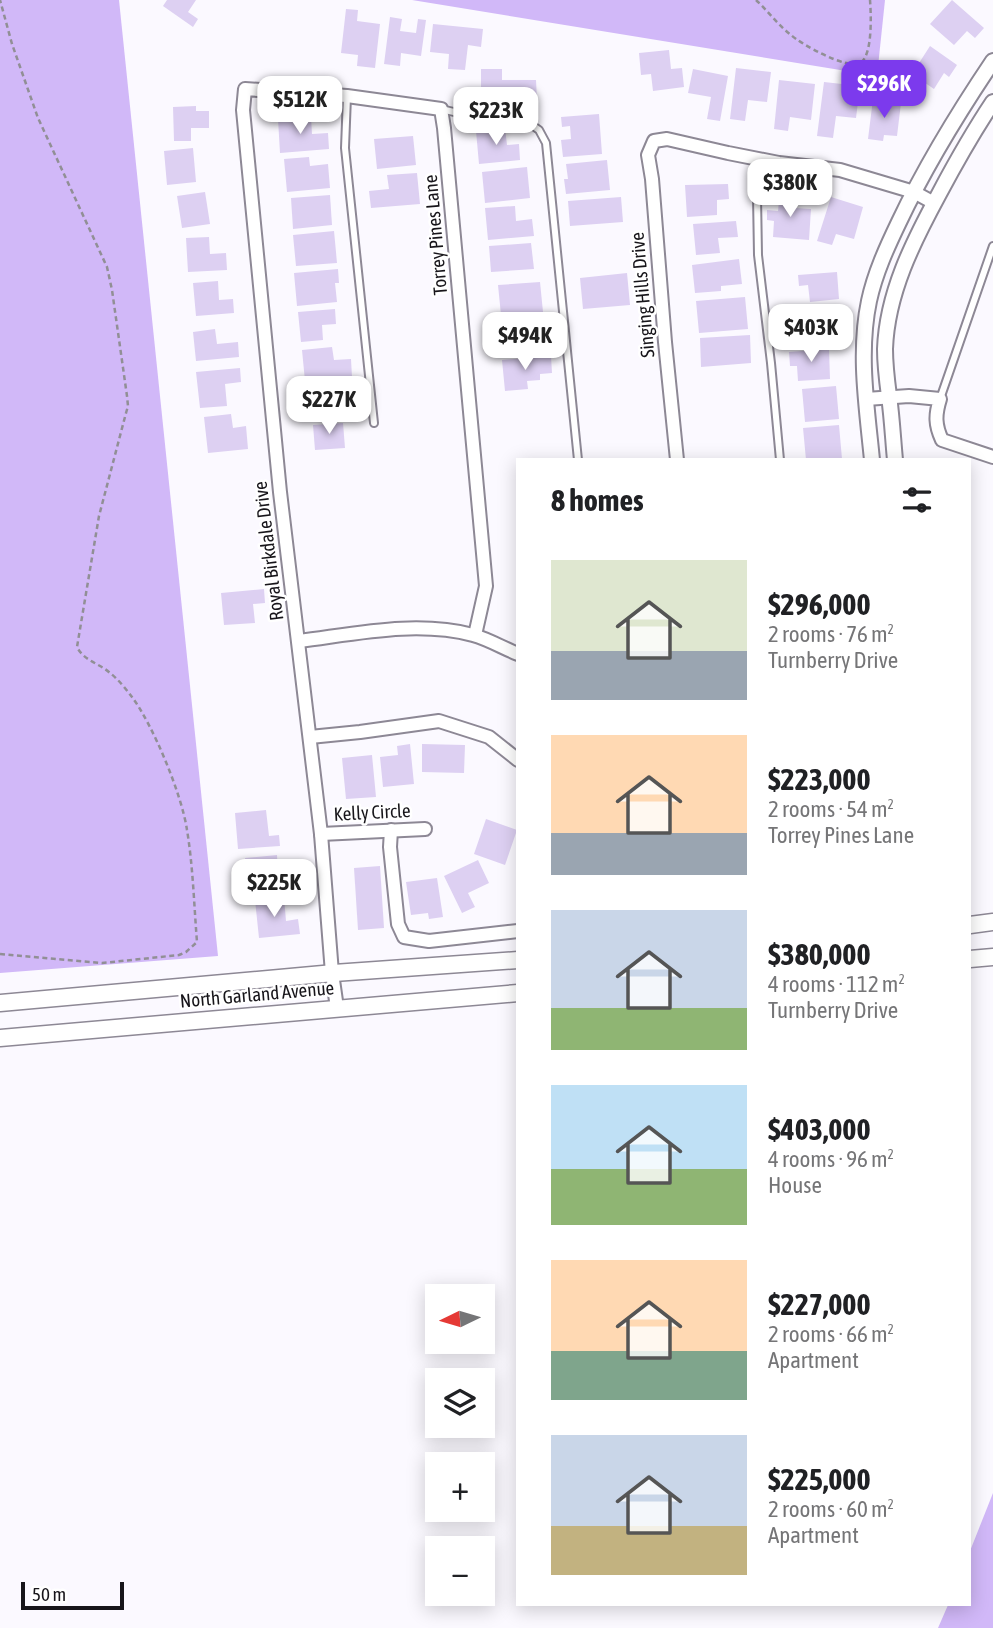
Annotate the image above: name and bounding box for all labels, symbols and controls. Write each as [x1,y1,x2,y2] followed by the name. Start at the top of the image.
[835,60,933,120] pin: $296K
[857,70,911,96] text: $296K
[251,76,349,136] pin: $512K
[273,86,327,112] text: $512K
[447,88,545,147] pin: $223K
[469,97,523,123] text: $223K
[741,160,839,219] pin: $380K
[763,169,817,195] text: $380K
[419,174,451,296] street label: Torrey Pines Lane
[626,231,658,359] street label: Singing Hills Drive
[762,304,860,364] pin: $403K
[476,312,574,372] pin: $494K
[784,314,838,340] text: $403K
[498,322,552,348] text: $494K
[280,376,378,436] pin: $227K
[302,386,356,412] text: $227K
[249,480,287,622] street label: Royal Birkdale Drive
[898,481,936,519] icon: filters
[551,483,644,517] text: 8 homes
[768,587,871,621] text: $296,000
[607,588,691,672] icon: home
[768,621,894,647] text: 2 rooms · 76 m²
[768,647,898,673] text: Turnberry Drive
[768,762,871,796] text: $223,000
[607,763,691,847] icon: home
[768,796,894,822] text: 2 rooms · 54 m²
[333,799,411,825] street label: Kelly Circle
[768,822,914,848] text: Torrey Pines Lane
[225,860,323,919] pin: $225K
[247,869,301,895] text: $225K
[768,937,871,971] text: $380,000
[607,938,691,1022] icon: home
[768,971,905,997] text: 4 rooms · 112 m²
[179,976,335,1012] street label: North Garland Avenue
[768,997,898,1023] text: Turnberry Drive
[768,1112,871,1146] text: $403,000
[607,1113,691,1197] icon: home
[768,1146,894,1172] text: 4 rooms · 96 m²
[768,1172,822,1198] text: House
[425,1284,495,1354] north arrow
[425,1284,495,1606] map controls
[768,1287,871,1321] text: $227,000
[607,1288,691,1372] icon: home
[768,1321,894,1347] text: 2 rooms · 66 m²
[768,1347,859,1373] text: Apartment
[425,1368,495,1438] button: layers
[425,1452,495,1522] button: +
[768,1462,871,1496] text: $225,000
[607,1463,691,1547] icon: home
[768,1496,894,1522] text: 2 rooms · 60 m²
[768,1522,859,1548] text: Apartment
[425,1536,495,1606] button: −
[21,1579,124,1611] scale bar
[32,1583,66,1605] text: 50 m

